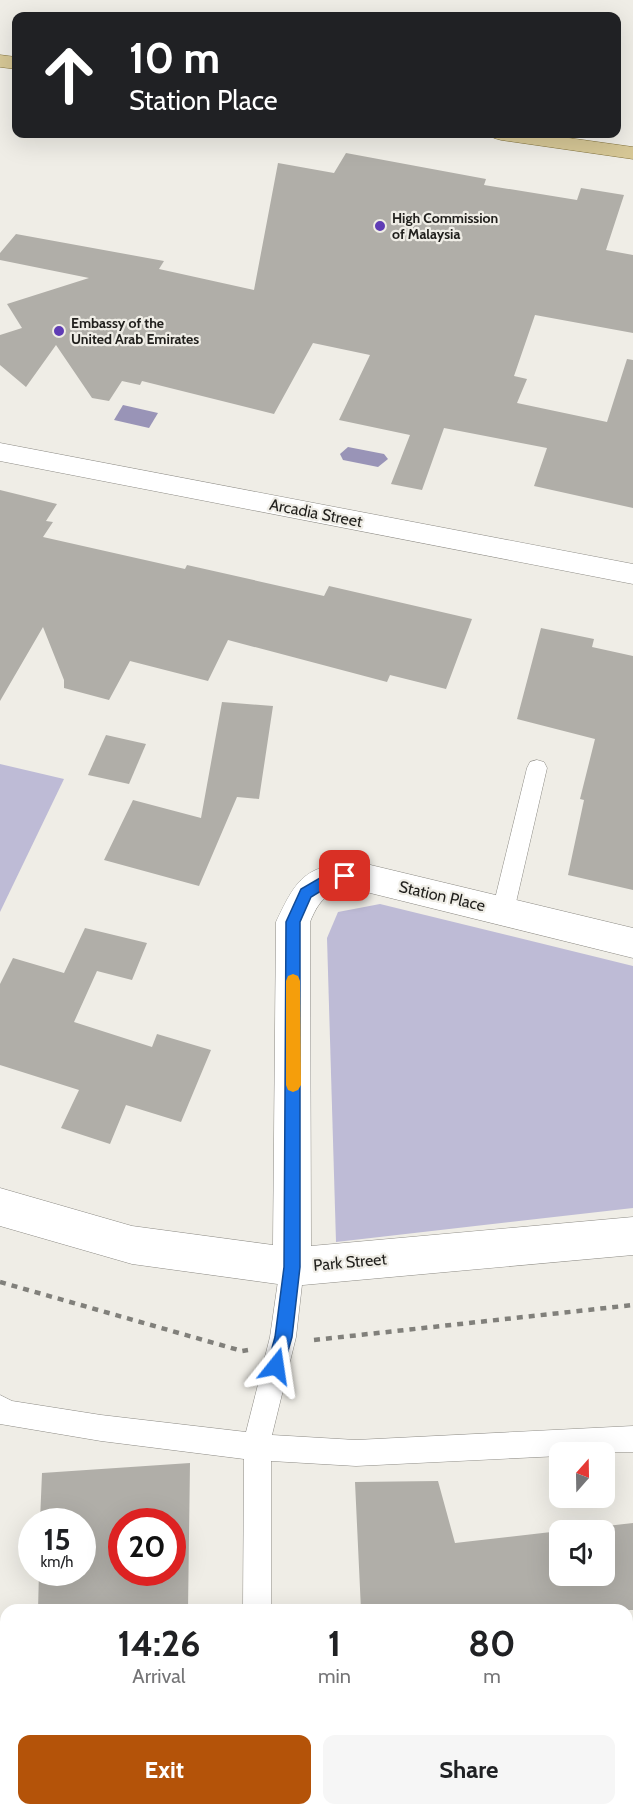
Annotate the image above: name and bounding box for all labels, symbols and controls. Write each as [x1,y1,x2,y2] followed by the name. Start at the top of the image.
[129,32,220,84] text: 10 m
[30,36,108,114] icon: ahead
[129,84,278,117] text: Station Place
[392,209,498,243] place label: High Commission of Malaysia
[373,219,387,233] marker: High Commission of Malaysia
[71,314,199,348] place label: Embassy of the United Arab Emirates
[52,324,66,338] marker: Embassy of the United Arab Emirates
[268,495,365,531] street label: Arcadia Street
[319,850,370,901] pin
[328,859,361,892] icon: arrive
[397,877,487,915] street label: Station Place
[313,1249,388,1275] street label: Park Street
[244,1334,308,1398] position arrow
[549,1442,615,1508] north arrow
[549,1442,615,1586] map controls
[108,1508,186,1586] speed limit sign: 20
[549,1520,615,1586] button: sound
[43,1521,71,1558] text: 15
[41,1553,73,1571] text: km/h
[117,1621,200,1665] text: 14:26
[328,1621,341,1665] text: 1
[468,1621,516,1665] text: 80
[132,1664,186,1688] text: Arrival
[318,1664,351,1688] text: min
[483,1664,501,1688] text: m
[18,1735,311,1804] button: Exit
[323,1735,615,1804] button: Share

